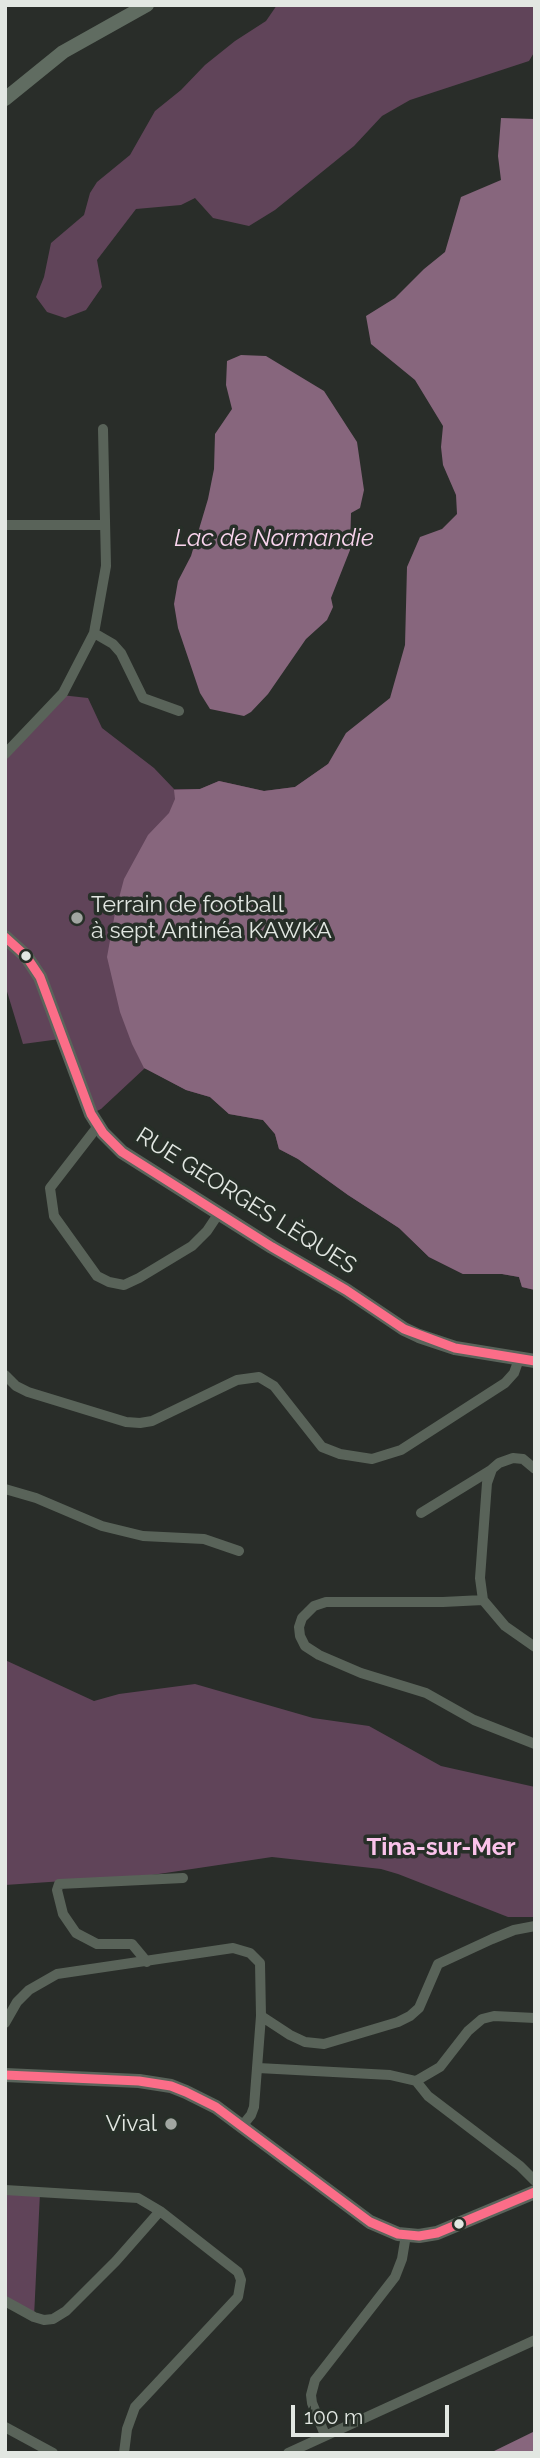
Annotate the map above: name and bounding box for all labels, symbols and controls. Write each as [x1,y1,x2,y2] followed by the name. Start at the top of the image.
[174,525,374,553] water label: Lac de Normandie
[91,891,332,945] place label: Terrain de football à sept Antinéa KAWKA
[69,910,85,926] marker: Terrain de football à sept Antinéa KAWKA
[19,949,33,963] unlabelled marker
[131,1122,361,1280] street label: RUE GEORGES LÈQUES
[366,1834,516,1862] district label: Tina-sur-Mer
[106,2110,157,2138] place label: Vival
[163,2116,179,2132] marker: Vival
[452,2217,466,2231] unlabelled marker
[295,2392,452,2436] scale bar
[304,2404,363,2429] text: 100 m

